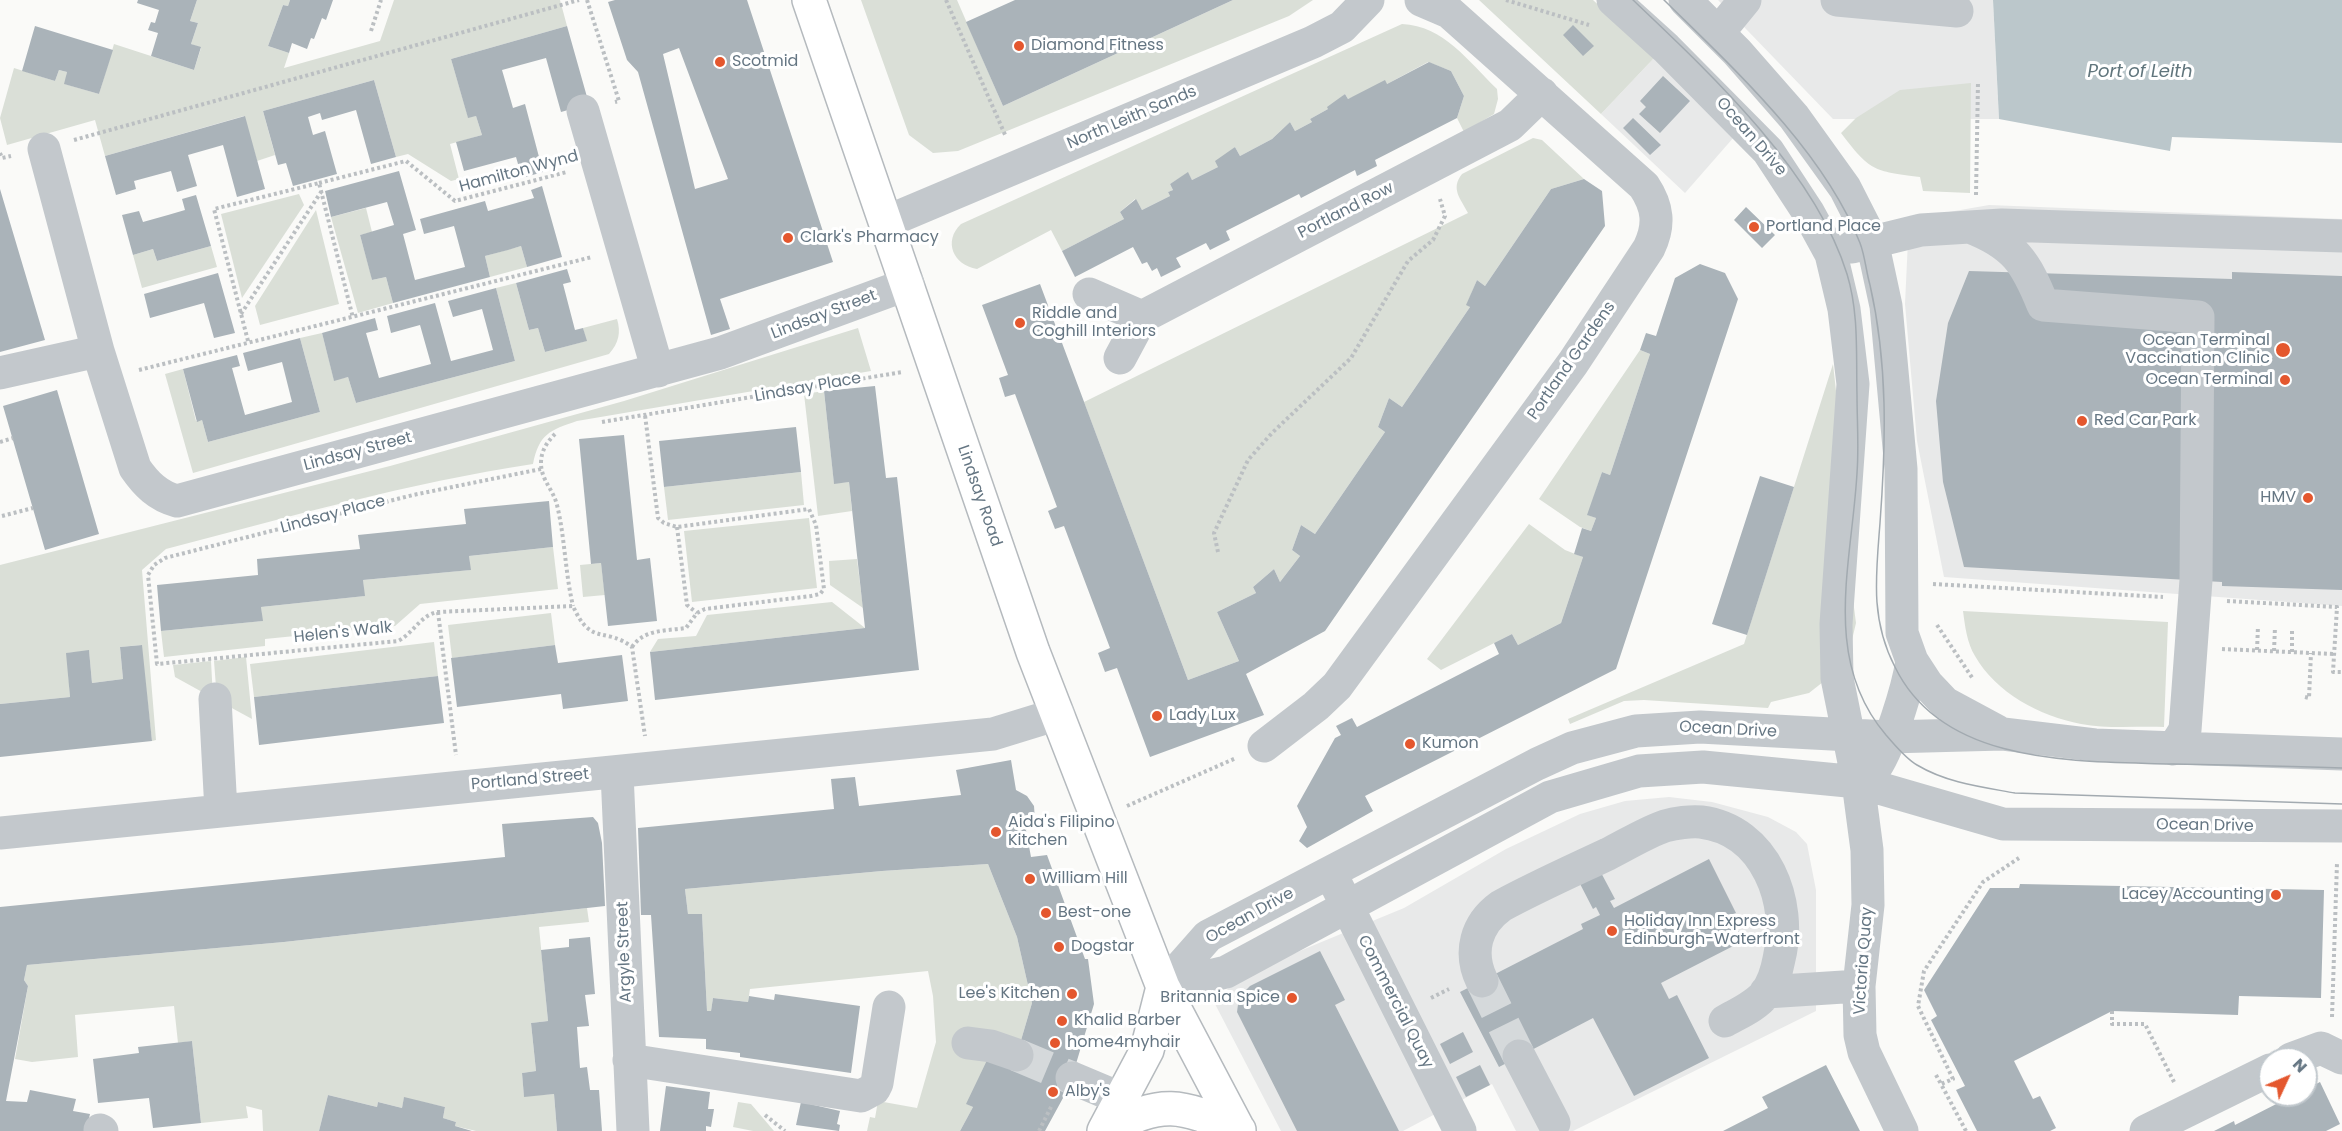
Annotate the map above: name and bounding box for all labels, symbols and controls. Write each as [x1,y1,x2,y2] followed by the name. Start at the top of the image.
[1031,36,1164,56] place label: Diamond Fitness
[1012,39,1026,53] marker: Diamond Fitness
[732,52,798,72] place label: Scotmid
[713,55,727,69] marker: Scotmid
[2088,61,2192,83] water label: Port of Leith
[1064,82,1200,154] street label: North Leith Sands
[1712,94,1790,180] street label: Ocean Drive
[457,147,581,197] street label: Hamilton Wynd
[1295,179,1397,243] street label: Portland Row
[1766,217,1881,237] place label: Portland Place
[1747,220,1761,234] marker: Portland Place
[800,228,939,248] place label: Clark's Pharmacy
[781,231,795,245] marker: Clark's Pharmacy
[769,286,879,344] street label: Lindsay Street
[1524,298,1620,424] street label: Portland Gardens
[1032,304,1156,342] place label: Riddle and Coghill Interiors
[1013,316,1027,330] marker: Riddle and Coghill Interiors
[2125,331,2270,369] place label: Ocean Terminal Vaccination Clinic
[2274,341,2292,359] marker: Ocean Terminal Vaccination Clinic
[753,369,863,407] street label: Lindsay Place
[2146,370,2273,390] place label: Ocean Terminal
[2278,373,2292,387] marker: Ocean Terminal
[2094,411,2196,431] place label: Red Car Park
[2075,414,2089,428] marker: Red Car Park
[302,428,414,476] street label: Lindsay Street
[953,443,1005,549] street label: Lindsay Road
[2260,488,2296,508] place label: HMV
[2301,491,2315,505] marker: HMV
[278,492,388,538] street label: Lindsay Place
[293,618,393,648] street label: Helen's Walk
[1169,706,1236,726] place label: Lady Lux
[1150,709,1164,723] marker: Lady Lux
[1679,718,1777,742] street label: Ocean Drive
[1422,734,1479,754] place label: Kumon
[1403,737,1417,751] marker: Kumon
[470,765,590,795] street label: Portland Street
[1008,813,1115,851] place label: Aida's Filipino Kitchen
[2156,816,2254,836] street label: Ocean Drive
[989,825,1003,839] marker: Aida's Filipino Kitchen
[1042,869,1128,889] place label: William Hill
[1023,872,1037,886] marker: William Hill
[1203,884,1297,948] street label: Ocean Drive
[2122,885,2264,905] place label: Lacey Accounting
[2269,888,2283,902] marker: Lacey Accounting
[614,901,636,1003] street label: Argyle Street
[1058,903,1131,923] place label: Best-one
[1039,906,1053,920] marker: Best-one
[1851,906,1877,1016] street label: Victoria Quay
[1624,912,1800,950] place label: Holiday Inn Express Edinburgh-Waterfront
[1605,924,1619,938] marker: Holiday Inn Express Edinburgh-Waterfront
[1353,932,1437,1072] street label: Commercial Quay
[1071,937,1134,957] place label: Dogstar
[1052,940,1066,954] marker: Dogstar
[959,984,1060,1004] place label: Lee's Kitchen
[1065,987,1079,1001] marker: Lee's Kitchen
[1160,988,1280,1008] place label: Britannia Spice
[1285,991,1299,1005] marker: Britannia Spice
[1074,1011,1181,1031] place label: Khalid Barber
[1055,1014,1069,1028] marker: Khalid Barber
[1067,1033,1180,1053] place label: home4myhair
[1048,1036,1062,1050] marker: home4myhair
[2258,1047,2318,1107] north arrow
[2287,1053,2312,1078] text: N
[1065,1082,1110,1102] place label: Alby's
[1046,1085,1060,1099] marker: Alby's

